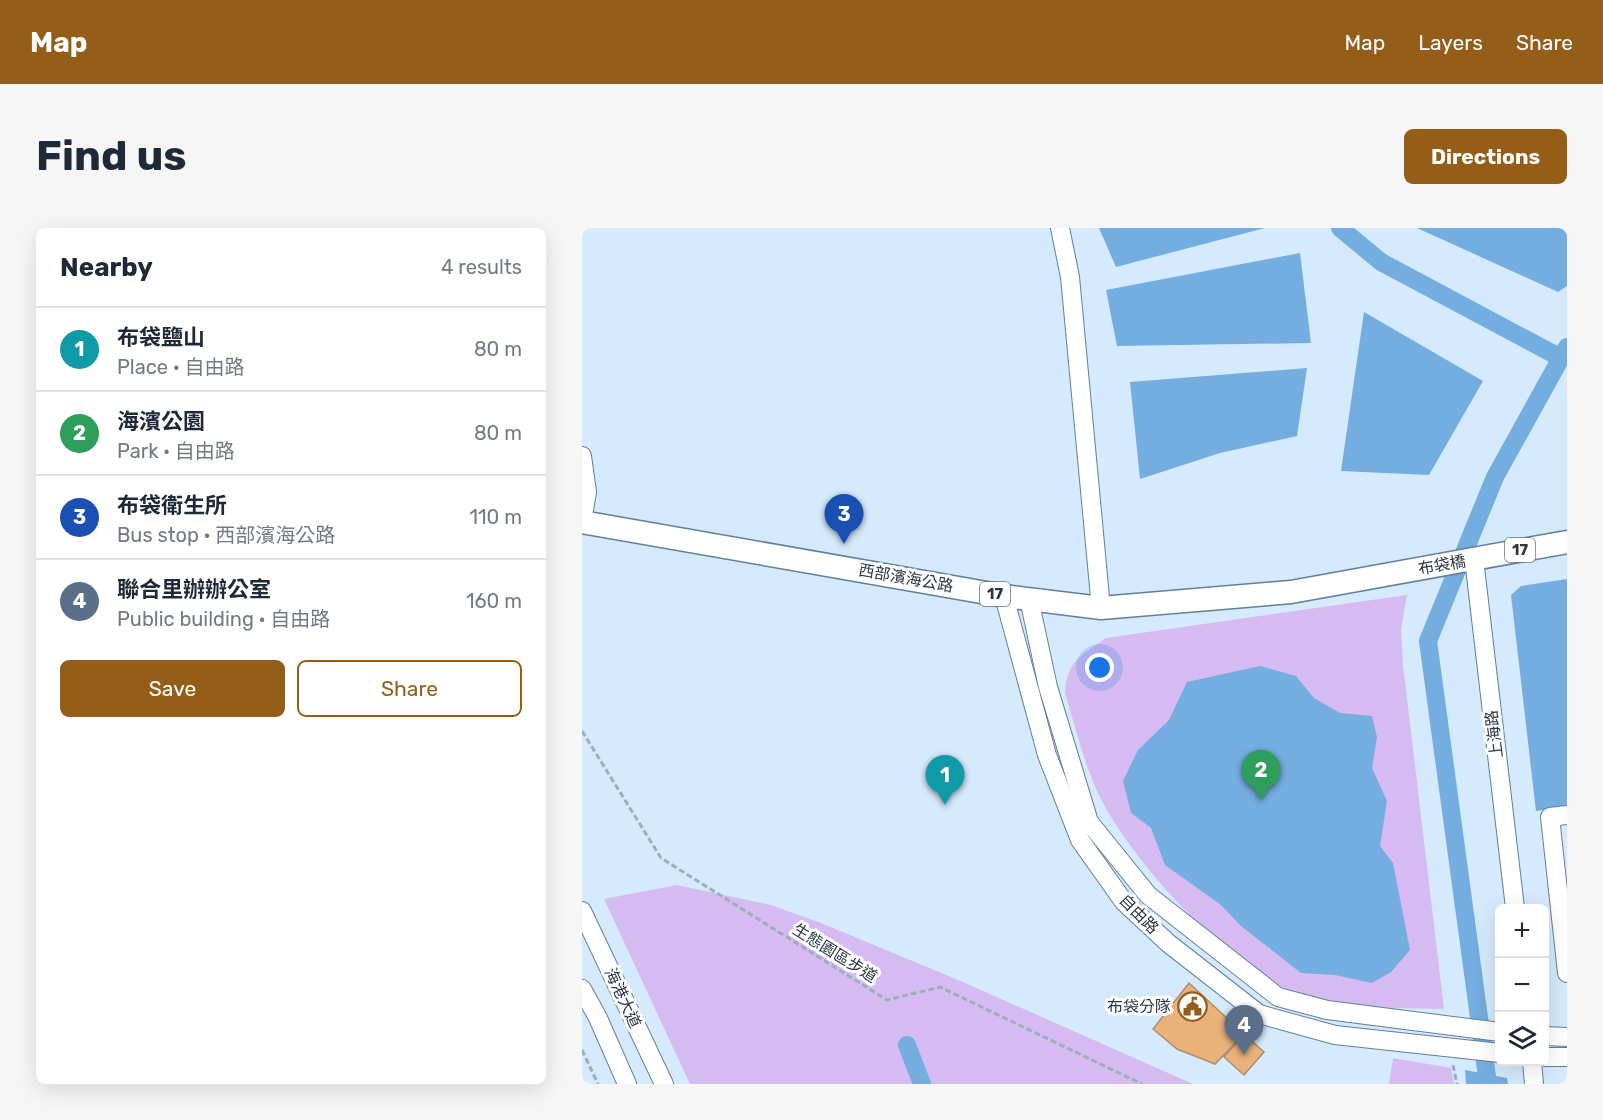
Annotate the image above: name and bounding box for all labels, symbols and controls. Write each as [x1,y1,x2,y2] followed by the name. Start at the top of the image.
[30,26,87,59] text: Map
[1344,30,1385,55] text: Map
[1418,30,1483,55] text: Layers
[1516,30,1573,55] text: Share
[1404,129,1567,184] button: Directions
[36,131,187,181] text: Find us
[60,252,153,283] text: Nearby
[441,255,522,279] text: 4 results
[117,324,205,351] text: 布袋鹽山
[75,337,84,361] text: 1
[474,337,522,361] text: 80 m
[117,355,244,379] text: Place · 自由路
[117,408,205,435] text: 海濱公園
[73,421,86,445] text: 2
[474,421,522,445] text: 80 m
[117,439,235,463] text: Park · 自由路
[117,492,227,519] text: 布袋衛生所
[824,494,864,544] pin: 3
[73,505,86,529] text: 3
[470,505,522,529] text: 110 m
[117,523,335,547] text: Bus stop · 西部濱海公路
[1505,538,1535,562] road number: 17
[1417,551,1467,579] street label: 布袋橋
[857,560,955,596] street label: 西部濱海公路
[117,576,271,603] text: 聯合里辦辦公室
[980,582,1010,606] road number: 17
[73,589,86,613] text: 4
[466,589,522,613] text: 160 m
[117,607,330,631] text: Public building · 自由路
[1085,653,1114,682] your location
[60,660,285,717] button: Save
[297,660,522,717] button: Share
[1482,709,1506,759] street label: 上海路
[1242,750,1280,800] pin: 2
[926,756,964,805] pin: 1
[1115,890,1163,938] street label: 自由路
[1495,904,1549,1066] map controls
[1495,904,1549,958] button: +
[789,920,881,986] street label: 生態園區步道
[1495,958,1549,1012] button: −
[601,965,645,1031] street label: 海港大道
[1176,990,1208,1022] public building icon: 布袋分隊
[1107,997,1171,1016] place label: 布袋分隊
[1224,1006,1264,1055] pin: 4
[1495,1012,1549,1066] button: layers

